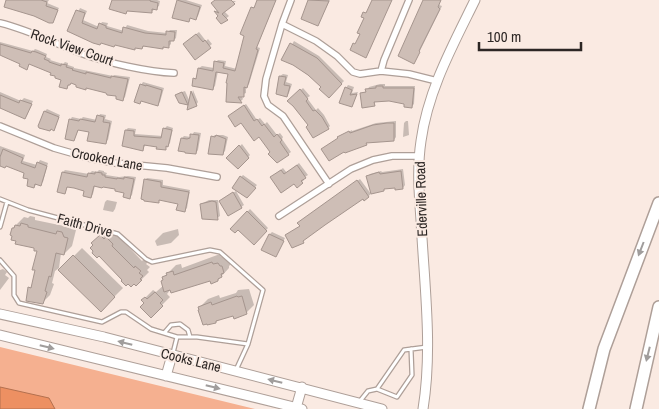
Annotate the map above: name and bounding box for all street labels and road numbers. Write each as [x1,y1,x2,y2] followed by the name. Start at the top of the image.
[28,25,116,69] street label: Rock View Court
[70,143,144,175] street label: Crooked Lane
[411,161,431,237] street label: Ederville Road
[56,209,114,241] street label: Faith Drive
[159,344,223,376] street label: Cooks Lane

